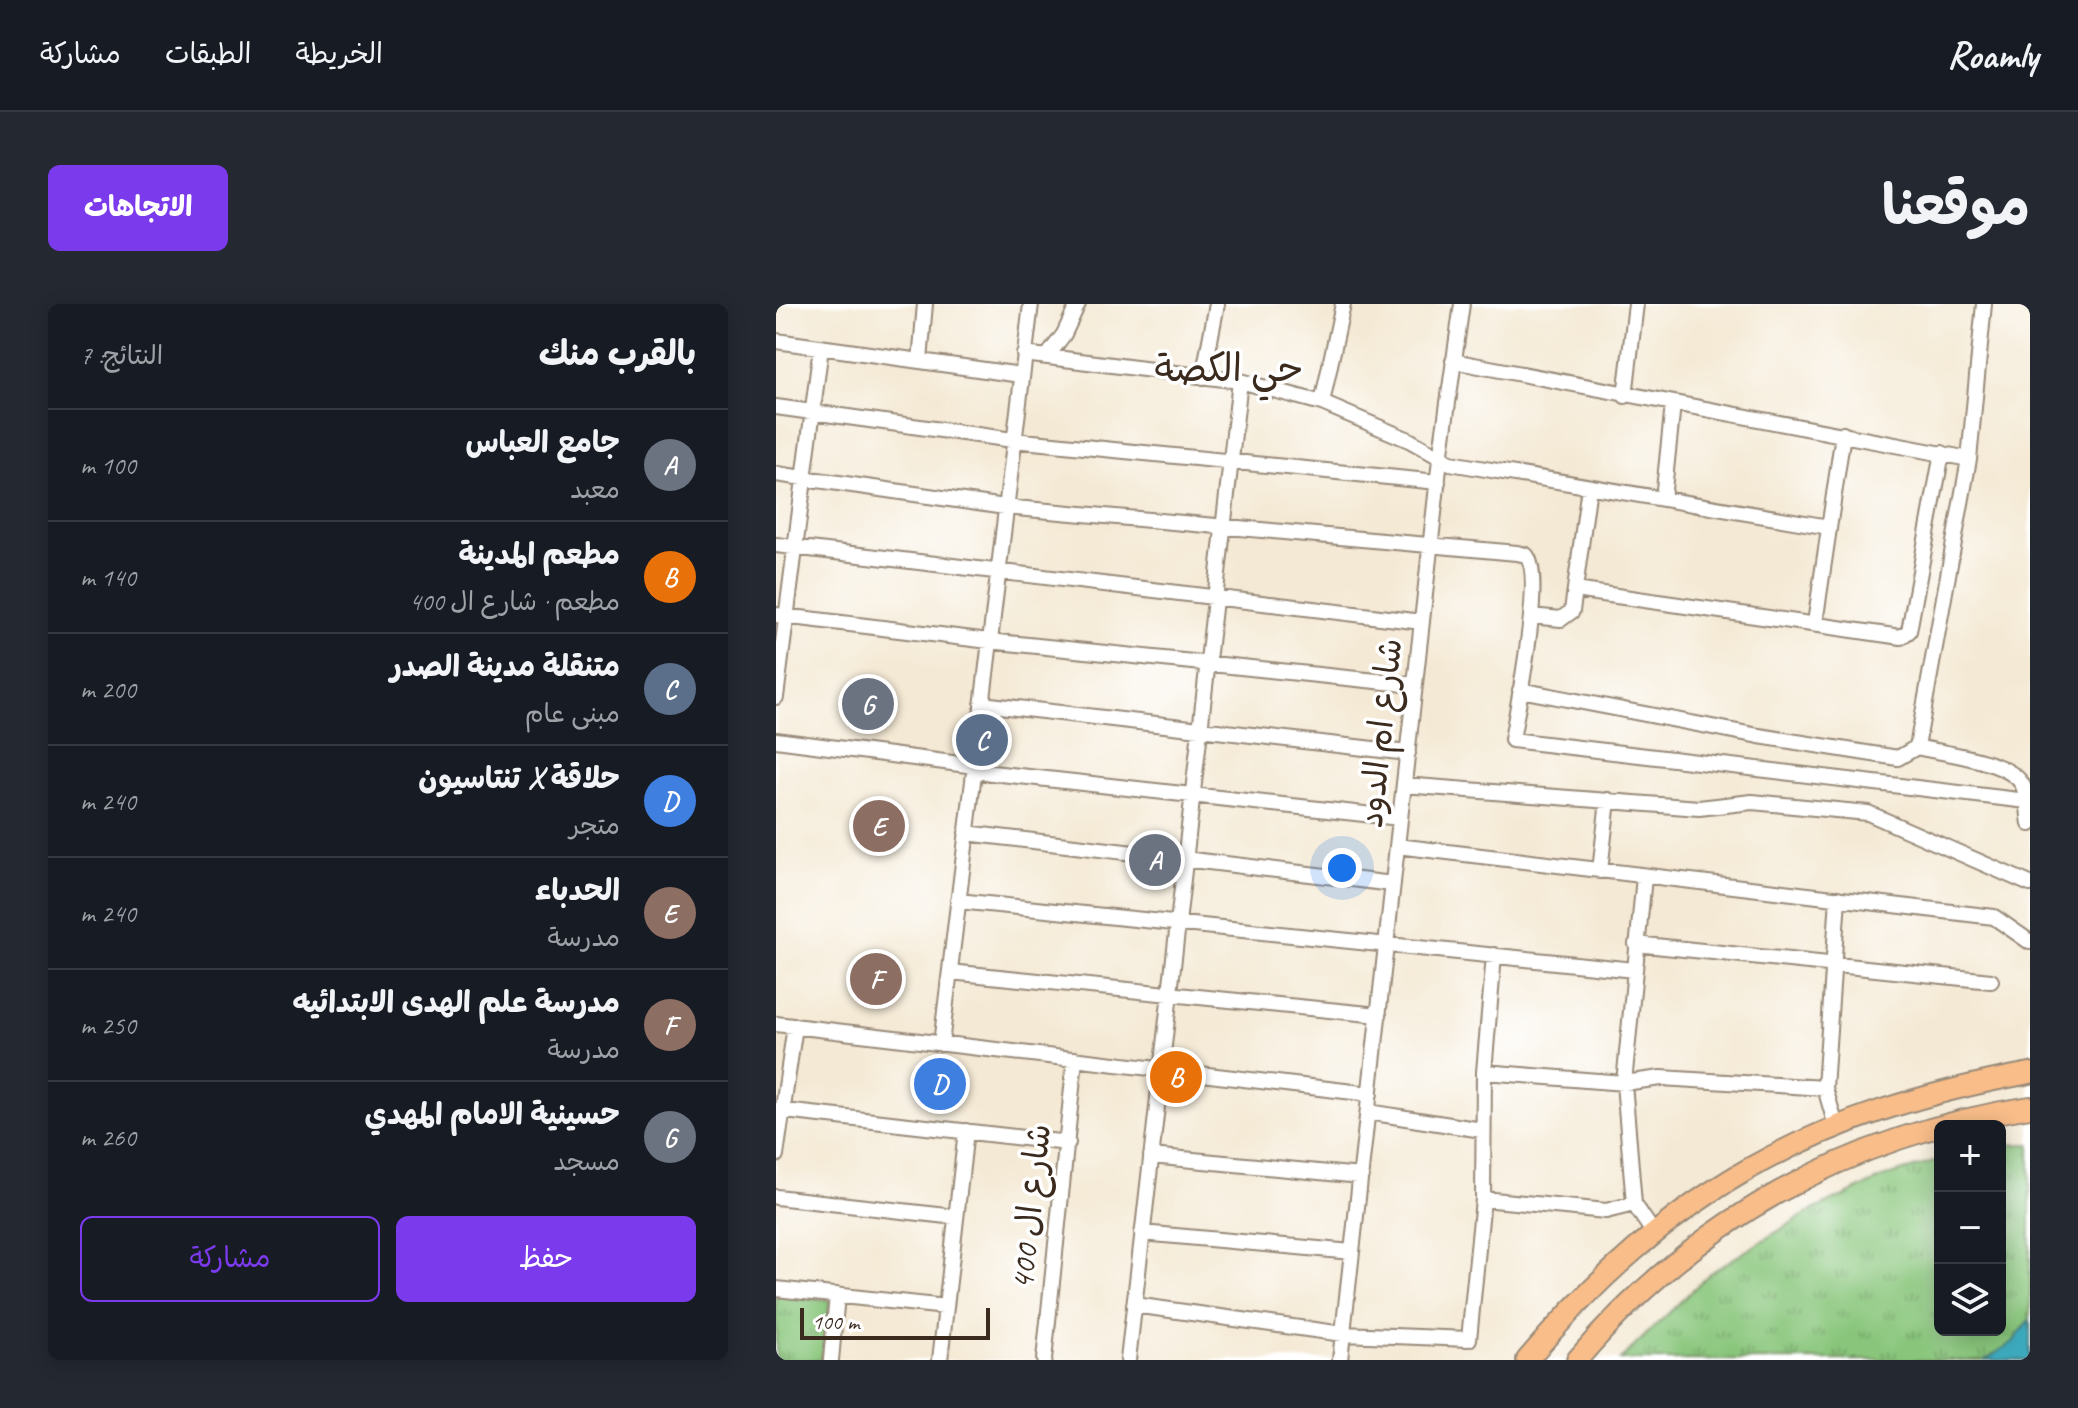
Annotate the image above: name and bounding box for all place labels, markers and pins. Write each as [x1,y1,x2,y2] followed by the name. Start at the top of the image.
[842,674,894,734] pin: G
[956,710,1008,770] pin: C
[853,796,905,856] pin: E
[1129,830,1181,890] pin: A
[850,949,902,1009] pin: F
[1150,1047,1202,1107] pin: B
[914,1054,966,1114] pin: D

